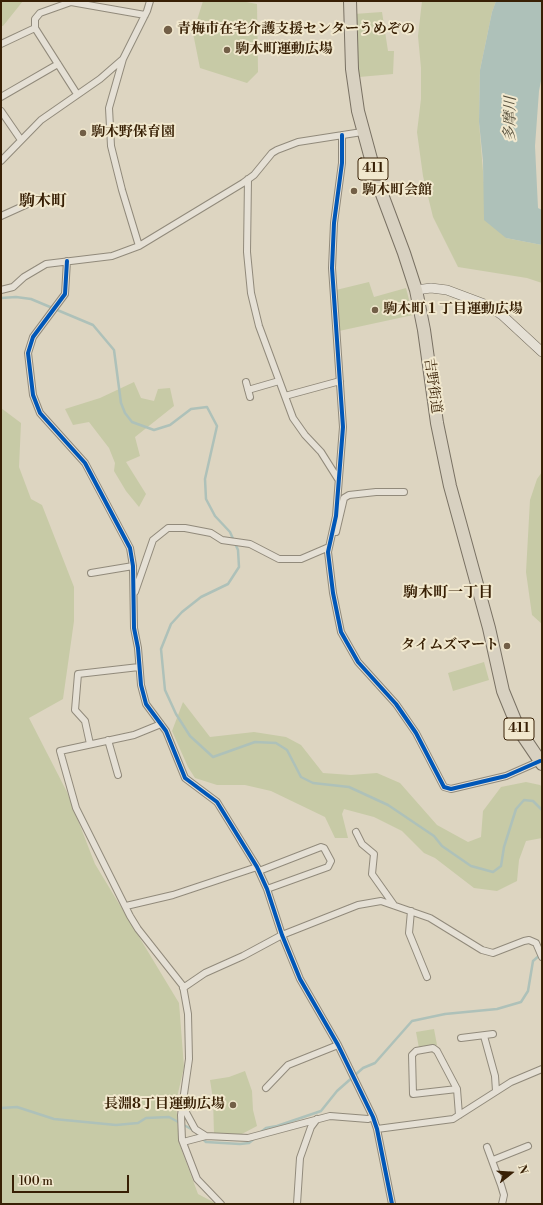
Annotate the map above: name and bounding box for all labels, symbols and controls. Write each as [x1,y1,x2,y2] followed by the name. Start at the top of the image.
[177,22,415,38] place label: 青梅市在宅介護支援センターうめぞの
[162,24,174,36] marker: 青梅市在宅介護支援センターうめぞの
[235,42,333,58] place label: 駒木町運動広場
[222,45,232,55] marker: 駒木町運動広場
[502,96,520,142] water label: 多摩川
[91,125,175,141] place label: 駒木野保育園
[78,128,88,138] marker: 駒木野保育園
[358,158,388,180] road number: 411
[362,183,432,199] place label: 駒木町会館
[349,186,359,196] marker: 駒木町会館
[19,192,67,212] district label: 駒木町
[383,302,523,318] place label: 駒木町１丁目運動広場
[370,305,380,315] marker: 駒木町１丁目運動広場
[420,357,444,415] street label: 吉野街道
[403,584,493,602] district label: 駒木町一丁目
[401,638,499,654] place label: タイムズマート
[502,641,512,651] marker: タイムズマート
[504,718,534,740] road number: 411
[104,1097,225,1113] place label: 長淵8丁目運動広場
[228,1100,238,1110] marker: 長淵8丁目運動広場
[491,1153,531,1193] north arrow
[515,1163,530,1176] text: N
[14,1167,131,1193] scale bar
[19,1174,53,1189] text: 100 m

